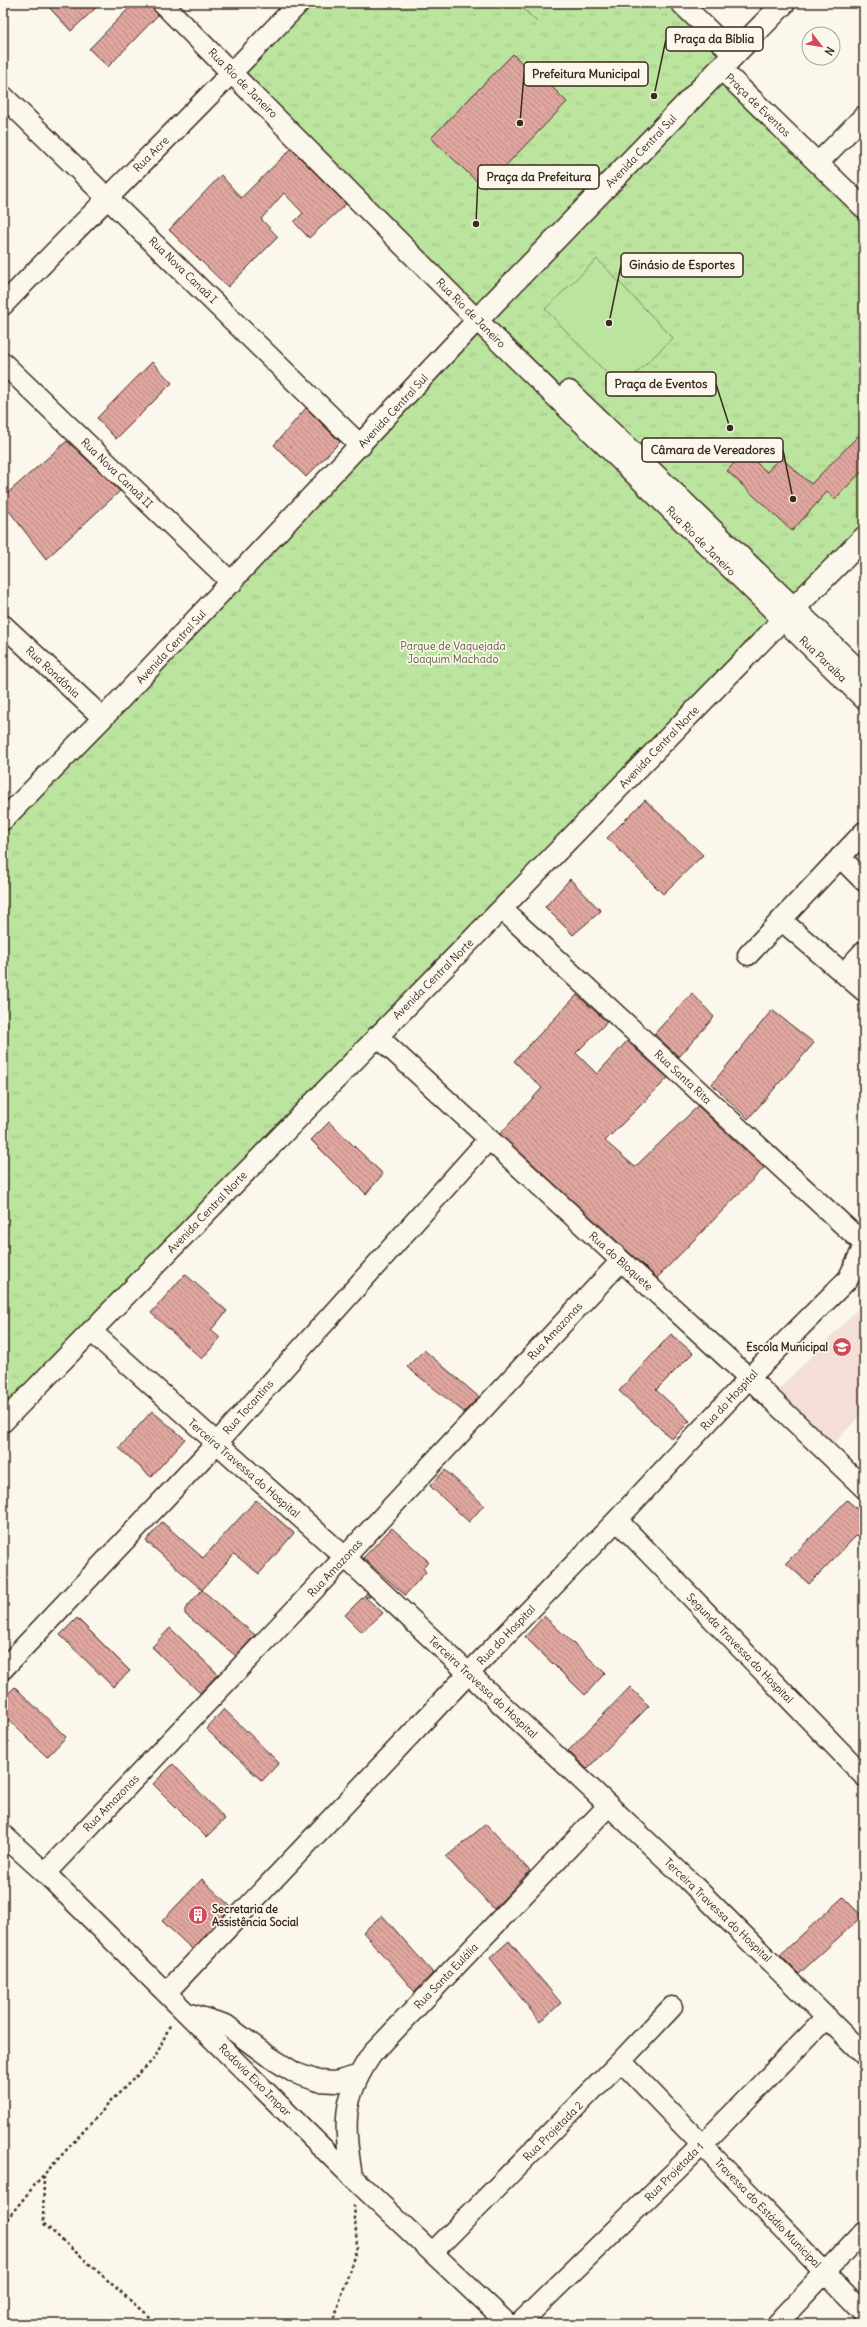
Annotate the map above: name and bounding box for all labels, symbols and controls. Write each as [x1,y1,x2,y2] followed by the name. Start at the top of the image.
[801,26,841,66] north arrow
[666,27,763,51] callout: Praça da Bíblia
[674,31,754,47] text: Praça da Bíblia
[822,44,838,58] text: N
[205,45,281,121] street label: Rua Rio de Janeiro
[524,62,648,86] callout: Prefeitura Municipal
[532,66,640,82] text: Prefeitura Municipal
[722,70,794,140] street label: Praça de Eventos
[603,112,679,190] street label: Avenida Central Sul
[130,133,172,175] street label: Rua Acre
[478,165,599,189] callout: Praça da Prefeitura
[487,169,592,185] text: Praça da Prefeitura
[146,234,220,306] street label: Rua Nova Canaã I
[621,253,743,277] callout: Ginásio de Esportes
[629,257,736,273] text: Ginásio de Esportes
[433,275,509,351] street label: Rua Rio de Janeiro
[355,371,431,451] street label: Avenida Central Sul
[606,372,716,396] callout: Praça de Eventos
[614,376,708,392] text: Praça de Eventos
[78,435,156,511] street label: Rua Nova Canaã II
[642,438,783,462] callout: Câmara de Vereadores
[651,442,776,457] text: Câmara de Vereadores
[663,503,739,579] street label: Rua Rio de Janeiro
[133,607,209,687] street label: Avenida Central Sul
[796,633,850,685] street label: Rua Paraíba
[400,639,506,666] park label: Parque de Vaquejada Joaquim Machado
[23,643,83,701] street label: Rua Rondônia
[616,703,702,791] street label: Avenida Central Norte
[390,936,476,1022] street label: Avenida Central Norte
[652,1047,714,1107] street label: Rua Santa Rita
[164,1168,250,1256] street label: Avenida Central Norte
[586,1229,656,1293] street label: Rua do Bloquete
[525,1299,585,1363] street label: Rua Amazonas
[831,1336,853,1358] school or university icon: Escola Municipal
[746,1340,828,1355] place label: Escola Municipal
[697,1367,761,1433] street label: Rua do Hospital
[220,1377,276,1437] street label: Rua Tocantins
[185,1416,303,1520] street label: Terceira Travessa do Hospital
[305,1536,365,1600] street label: Rua Amazonas
[684,1590,796,1706] street label: Segunda Travessa do Hospital
[474,1602,538,1668] street label: Rua do Hospital
[426,1633,540,1741] street label: Terceira Travessa do Hospital
[80,1771,142,1835] street label: Rua Amazonas
[661,1855,775,1965] street label: Terceira Travessa do Hospital
[212,1902,299,1929] place label: Secretaria de Assistência Social
[187,1904,209,1926] building icon: Secretaria de Assistência Social
[411,1940,481,2012] street label: Rua Santa Eulália
[216,2041,295,2120] street label: Rodovia Eixo Impar
[520,2098,586,2164] street label: Rua Projetada 2
[642,2140,706,2204] street label: Rua Projetada 1
[712,2155,824,2271] street label: Travessa do Estádio Municipal

